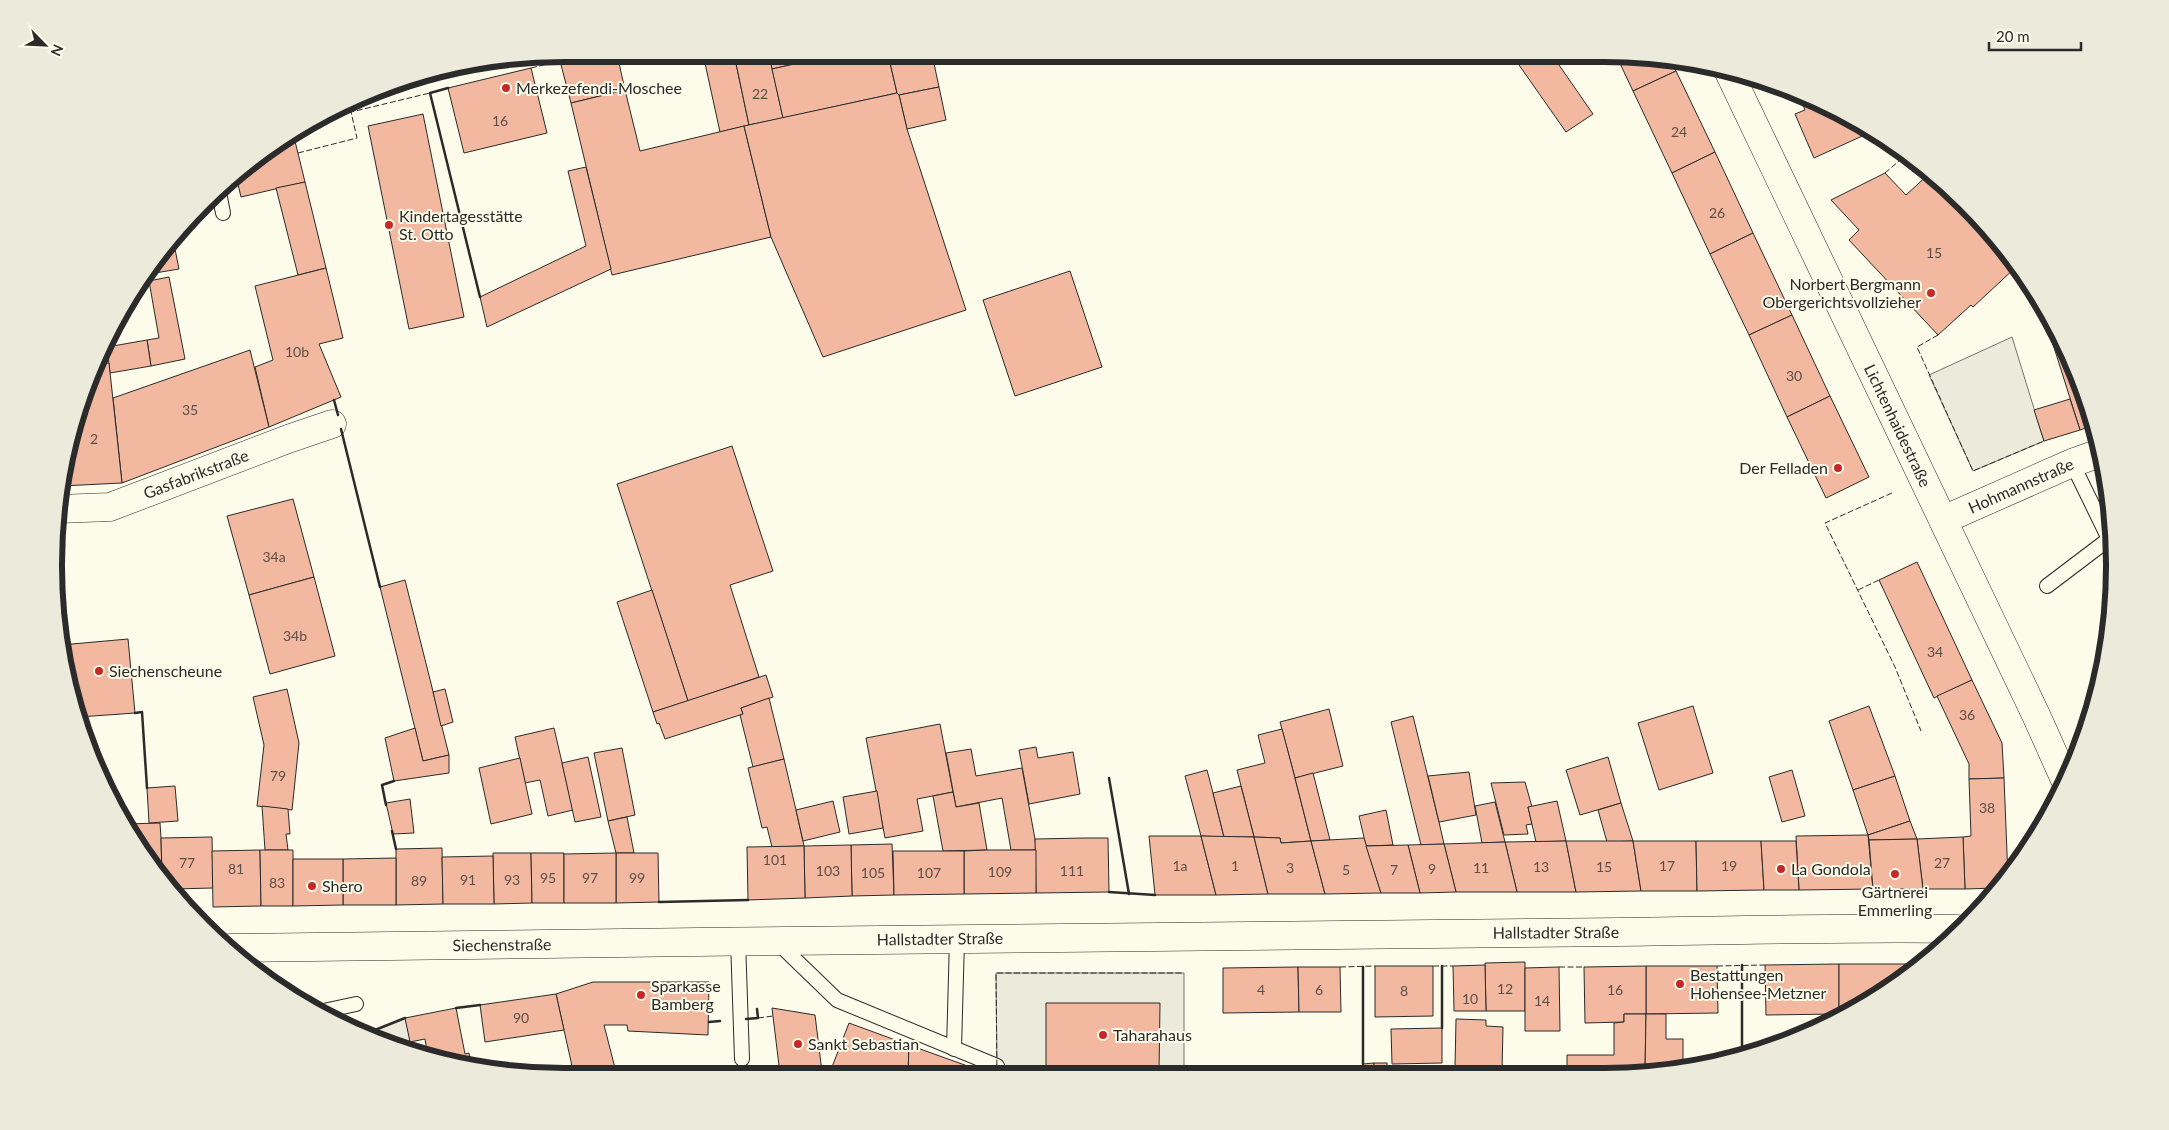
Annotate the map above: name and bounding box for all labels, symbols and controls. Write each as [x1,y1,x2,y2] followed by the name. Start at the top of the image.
[20,20,70,70] north arrow
[1989,20,2082,52] scale bar
[1996,27,2030,45] text: 20 m
[47,42,67,59] text: N
[516,78,682,97] place label: Merkezefendi-Moschee
[500,82,512,94] marker: Merkezefendi-Moschee
[752,85,768,102] house number: 22
[492,112,508,129] house number: 16
[1671,123,1687,140] house number: 24
[1709,204,1725,221] house number: 26
[399,206,523,243] place label: Kindertagesstätte St. Otto
[383,219,395,231] marker: Kindertagesstätte St. Otto
[1926,244,1942,261] house number: 15
[1763,274,1921,311] place label: Norbert Bergmann Obergerichtsvollzieher
[1925,287,1937,299] marker: Norbert Bergmann Obergerichtsvollzieher
[285,343,309,360] house number: 10b
[1861,361,1936,490] street label: Lichtenhaidestraße
[1786,367,1802,384] house number: 30
[182,401,198,418] house number: 35
[90,430,98,447] house number: 2
[141,445,251,502] street label: Gasfabrikstraße
[1965,454,2076,517] street label: Hohmannstraße
[1739,458,1828,477] place label: Der Felladen
[1832,462,1844,474] marker: Der Felladen
[262,548,286,565] house number: 34a
[283,627,307,644] house number: 34b
[1927,643,1943,660] house number: 34
[109,661,222,680] place label: Siechenscheune
[93,665,105,677] marker: Siechenscheune
[1959,706,1975,723] house number: 36
[270,767,286,784] house number: 79
[1979,799,1995,816] house number: 38
[763,851,787,868] house number: 101
[179,854,195,871] house number: 77
[1934,854,1950,871] house number: 27
[1172,857,1188,874] house number: 1a
[1231,857,1239,874] house number: 1
[1659,857,1675,874] house number: 17
[1721,857,1737,874] house number: 19
[1533,858,1549,875] house number: 13
[1596,858,1612,875] house number: 15
[1286,859,1294,876] house number: 3
[1473,859,1489,876] house number: 11
[1791,859,1871,878] place label: La Gondola
[228,860,244,877] house number: 81
[1428,860,1436,877] house number: 9
[1342,861,1350,878] house number: 5
[1390,861,1398,878] house number: 7
[816,862,840,879] house number: 103
[1060,862,1084,879] house number: 111
[988,863,1012,880] house number: 109
[1775,863,1787,875] marker: La Gondola
[861,864,885,881] house number: 105
[917,864,941,881] house number: 107
[1889,868,1901,880] marker: Gärtnerei Emmerling
[540,869,556,886] house number: 95
[582,869,598,886] house number: 97
[629,869,645,886] house number: 99
[460,871,476,888] house number: 91
[504,871,520,888] house number: 93
[411,872,427,889] house number: 89
[269,874,285,891] house number: 83
[322,876,363,895] place label: Shero
[306,880,318,892] marker: Shero
[1858,882,1932,919] place label: Gärtnerei Emmerling
[1493,922,1619,942] street label: Hallstadter Straße
[877,928,1003,949] street label: Hallstadter Straße
[452,934,552,954] street label: Siechenstraße
[1690,965,1826,1002] place label: Bestattungen Hohensee-Metzner
[651,976,721,1013] place label: Sparkasse Bamberg
[1674,978,1686,990] marker: Bestattungen Hohensee-Metzner
[1497,980,1513,997] house number: 12
[1257,981,1265,998] house number: 4
[1315,981,1323,998] house number: 6
[1607,981,1623,998] house number: 16
[1400,982,1408,999] house number: 8
[635,989,647,1001] marker: Sparkasse Bamberg
[1462,990,1478,1007] house number: 10
[1534,992,1550,1009] house number: 14
[513,1009,529,1026] house number: 90
[1113,1025,1192,1044] place label: Taharahaus
[1097,1029,1109,1041] marker: Taharahaus
[808,1034,919,1053] place label: Sankt Sebastian
[792,1038,804,1050] marker: Sankt Sebastian

